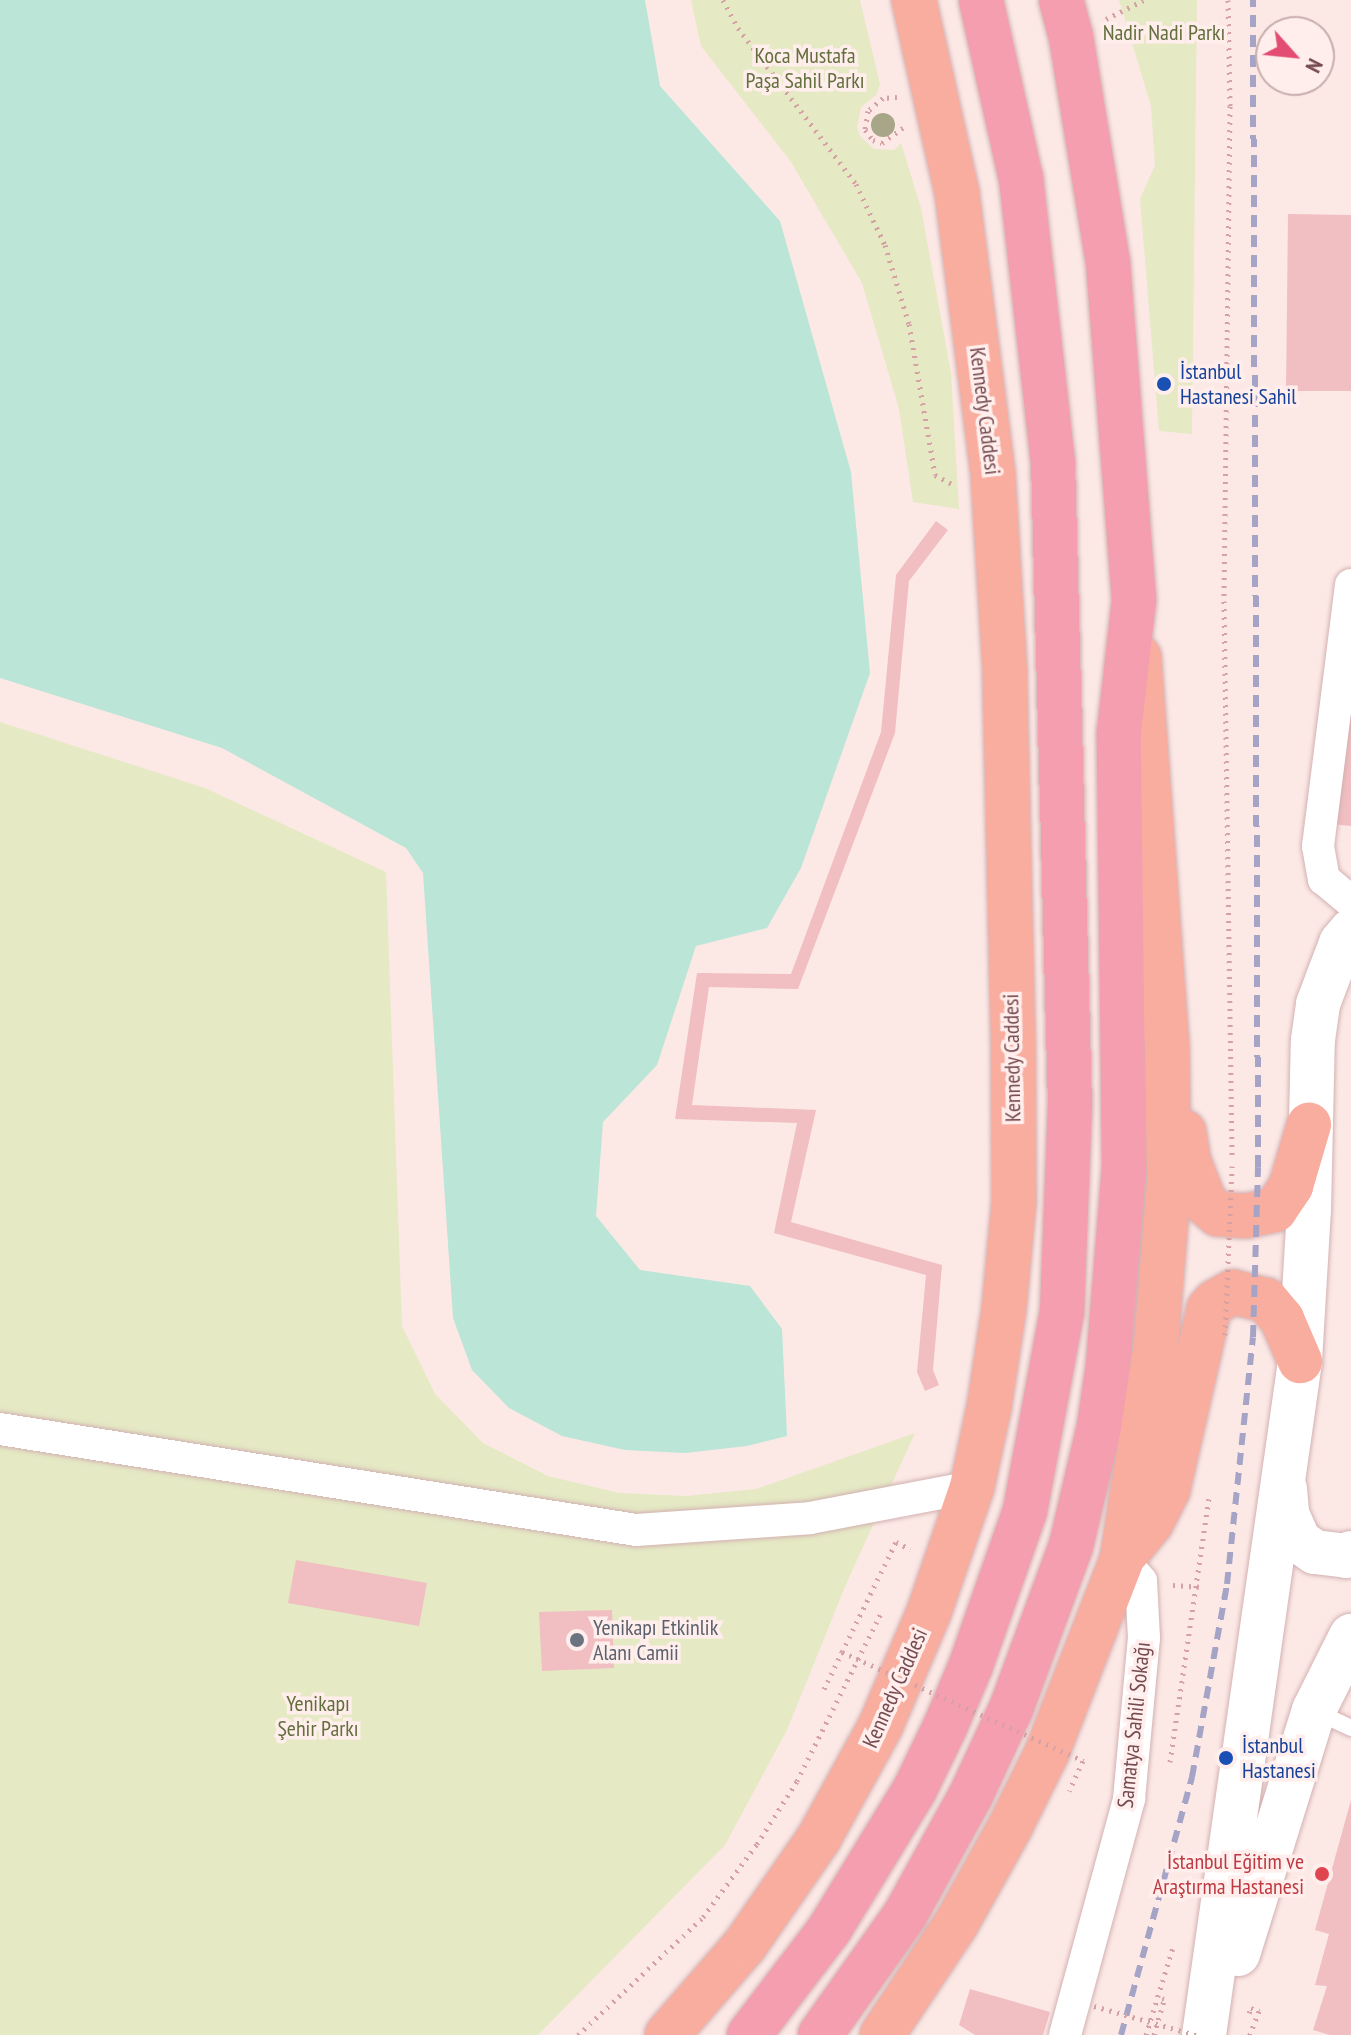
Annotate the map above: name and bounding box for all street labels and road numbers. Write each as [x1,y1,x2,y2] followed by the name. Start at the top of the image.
[964,345,1006,477] street label: Kennedy Caddesi
[998,993,1026,1123] street label: Kennedy Caddesi
[857,1624,933,1752] street label: Kennedy Caddesi
[1112,1641,1156,1809] street label: Samatya Sahili Sokağı

